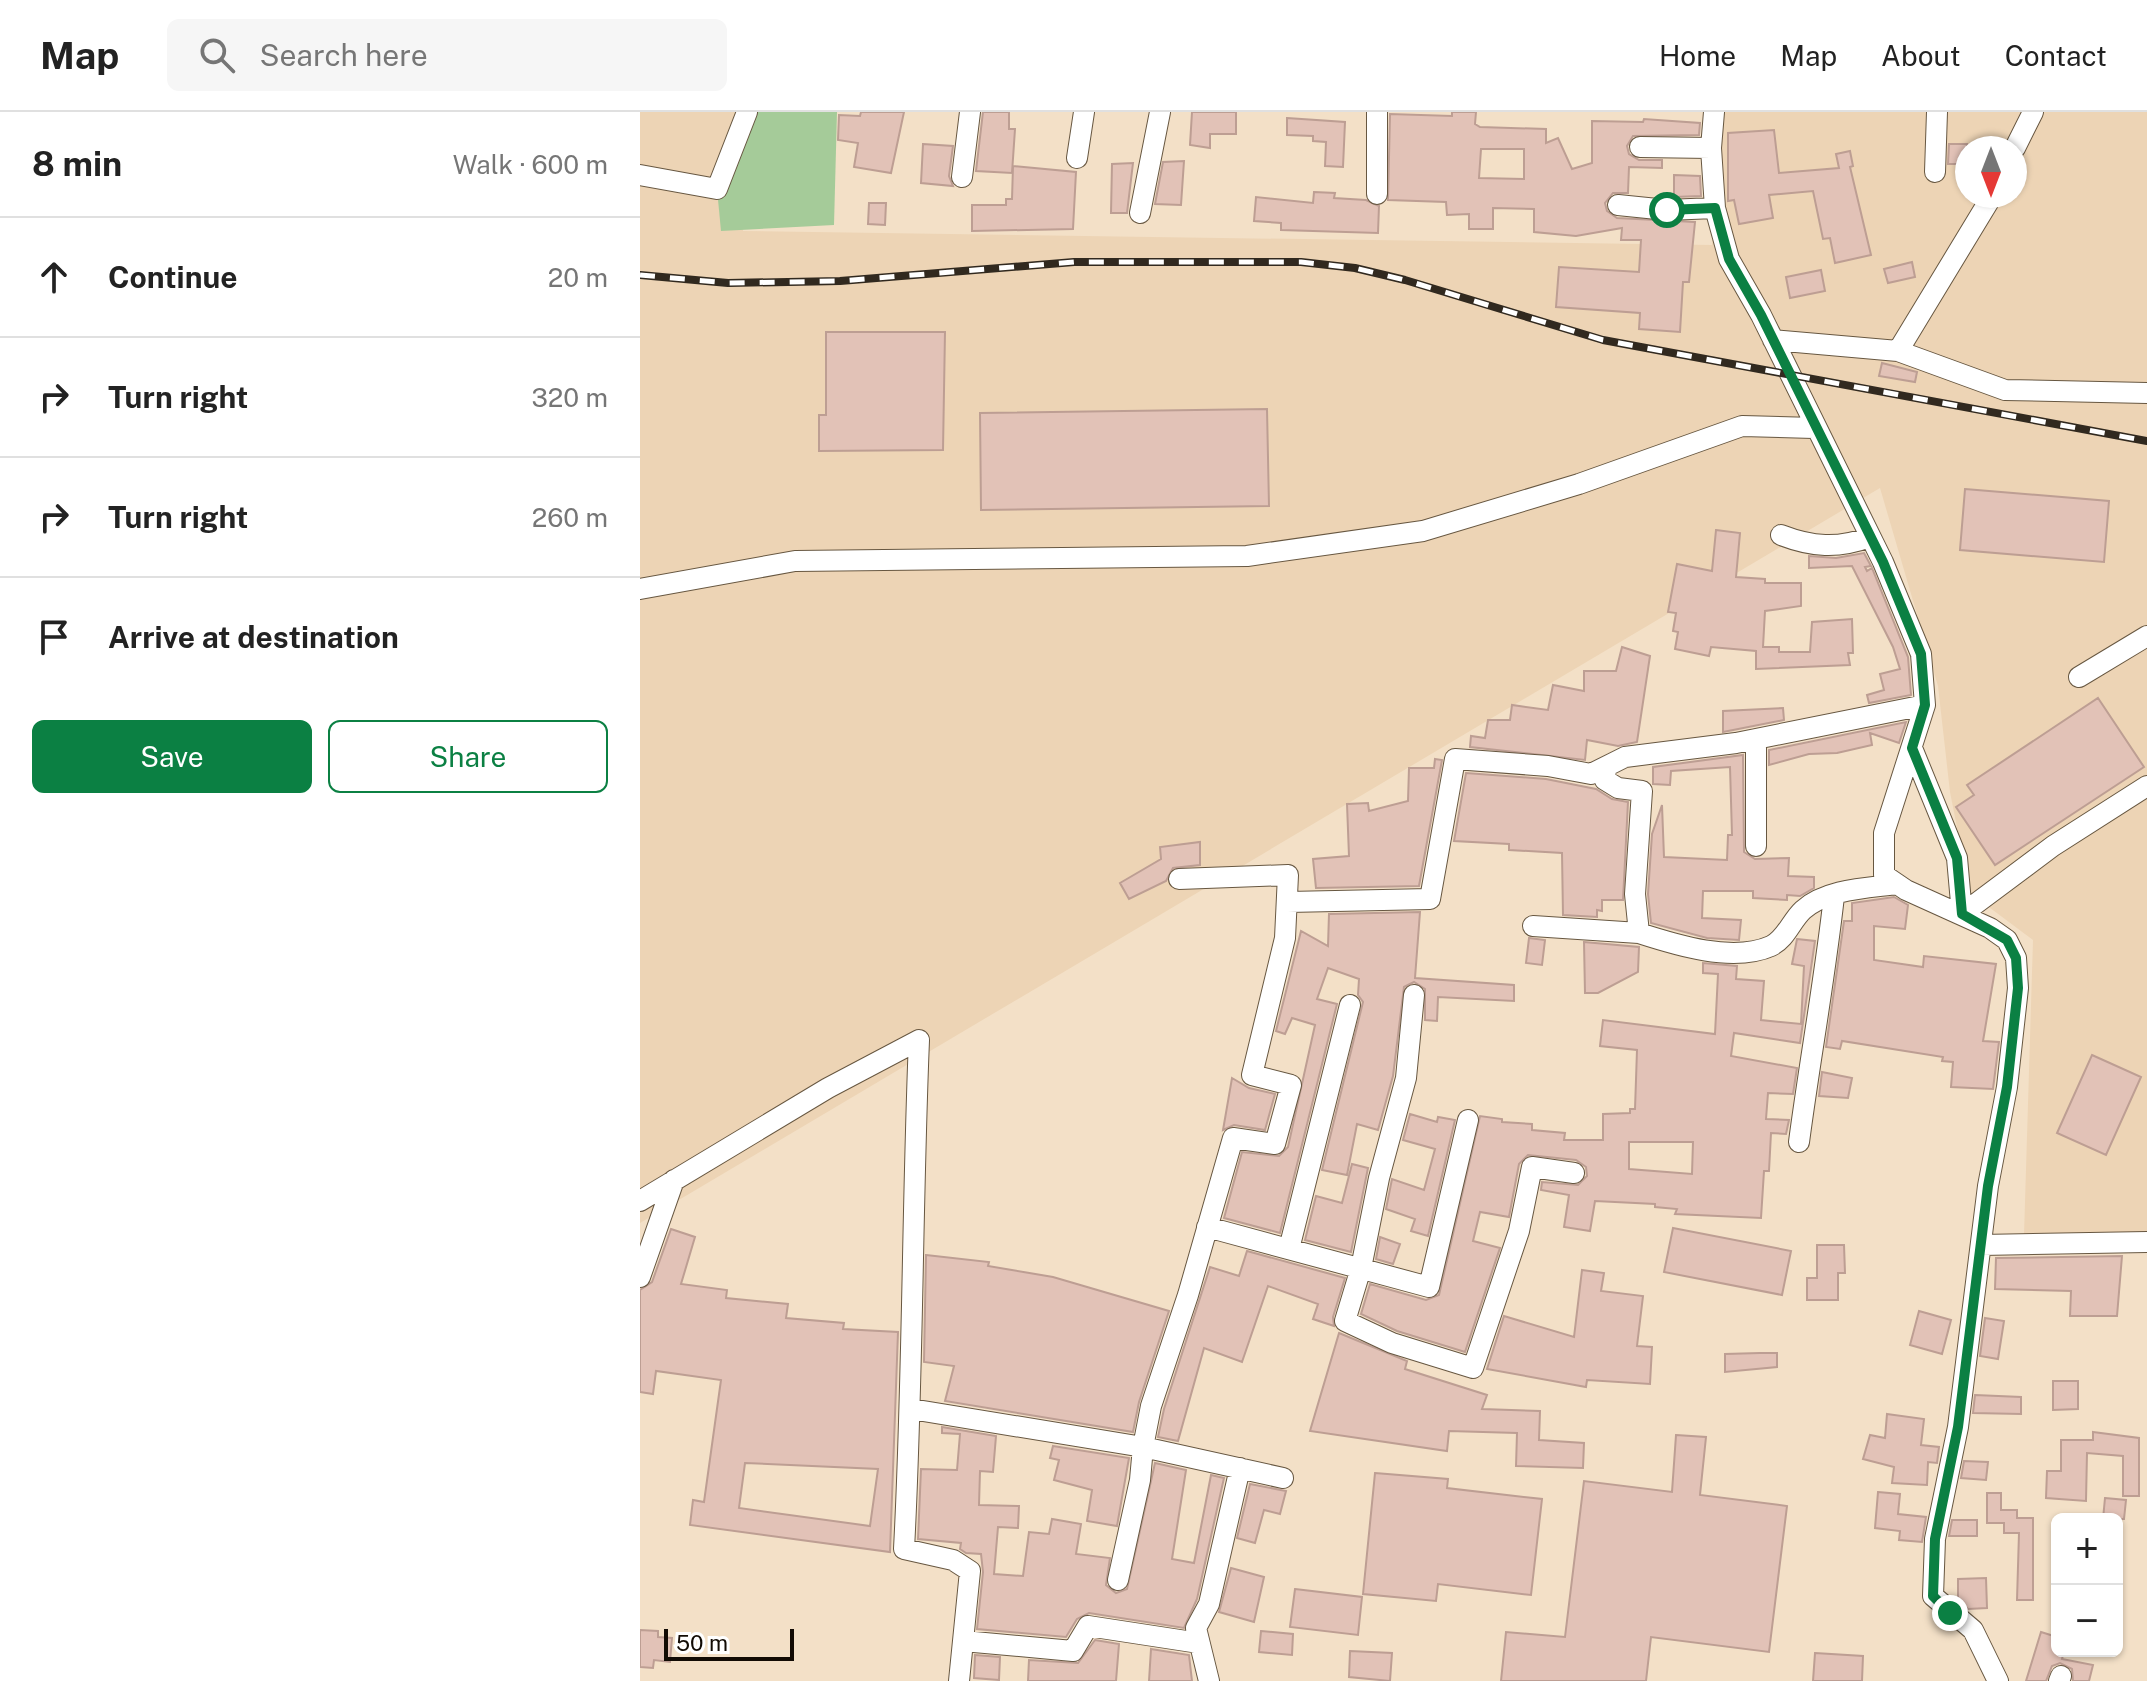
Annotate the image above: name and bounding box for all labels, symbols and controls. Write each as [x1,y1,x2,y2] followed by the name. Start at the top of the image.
[167,19,727,91] search box
[40,33,119,78] text: Map
[195,33,239,77] icon: search
[259,37,428,73] text: Search here
[1659,39,1736,72] text: Home
[1780,39,1837,72] text: Map
[1881,39,1961,72] text: About
[2005,39,2107,72] text: Contact
[1955,136,2027,208] north arrow
[32,144,122,184] text: 8 min
[453,149,608,180] text: Walk · 600 m
[1649,192,1685,228] route start
[32,255,76,299] icon: ahead
[108,259,238,295] text: Continue
[548,262,608,293] text: 20 m
[32,375,76,419] icon: right
[108,379,248,415] text: Turn right
[531,382,608,413] text: 320 m
[32,495,76,539] icon: right
[108,499,248,535] text: Turn right
[532,502,608,533] text: 260 m
[32,615,76,659] icon: arrive
[108,619,399,655] text: Arrive at destination
[32,720,312,793] button: Save
[328,720,608,793] button: Share
[2051,1513,2123,1657] map controls
[2051,1513,2123,1585] button: +
[2051,1585,2123,1657] button: −
[1932,1595,1968,1631] route end
[664,1625,794,1661] scale bar
[676,1630,728,1656] text: 50 m

